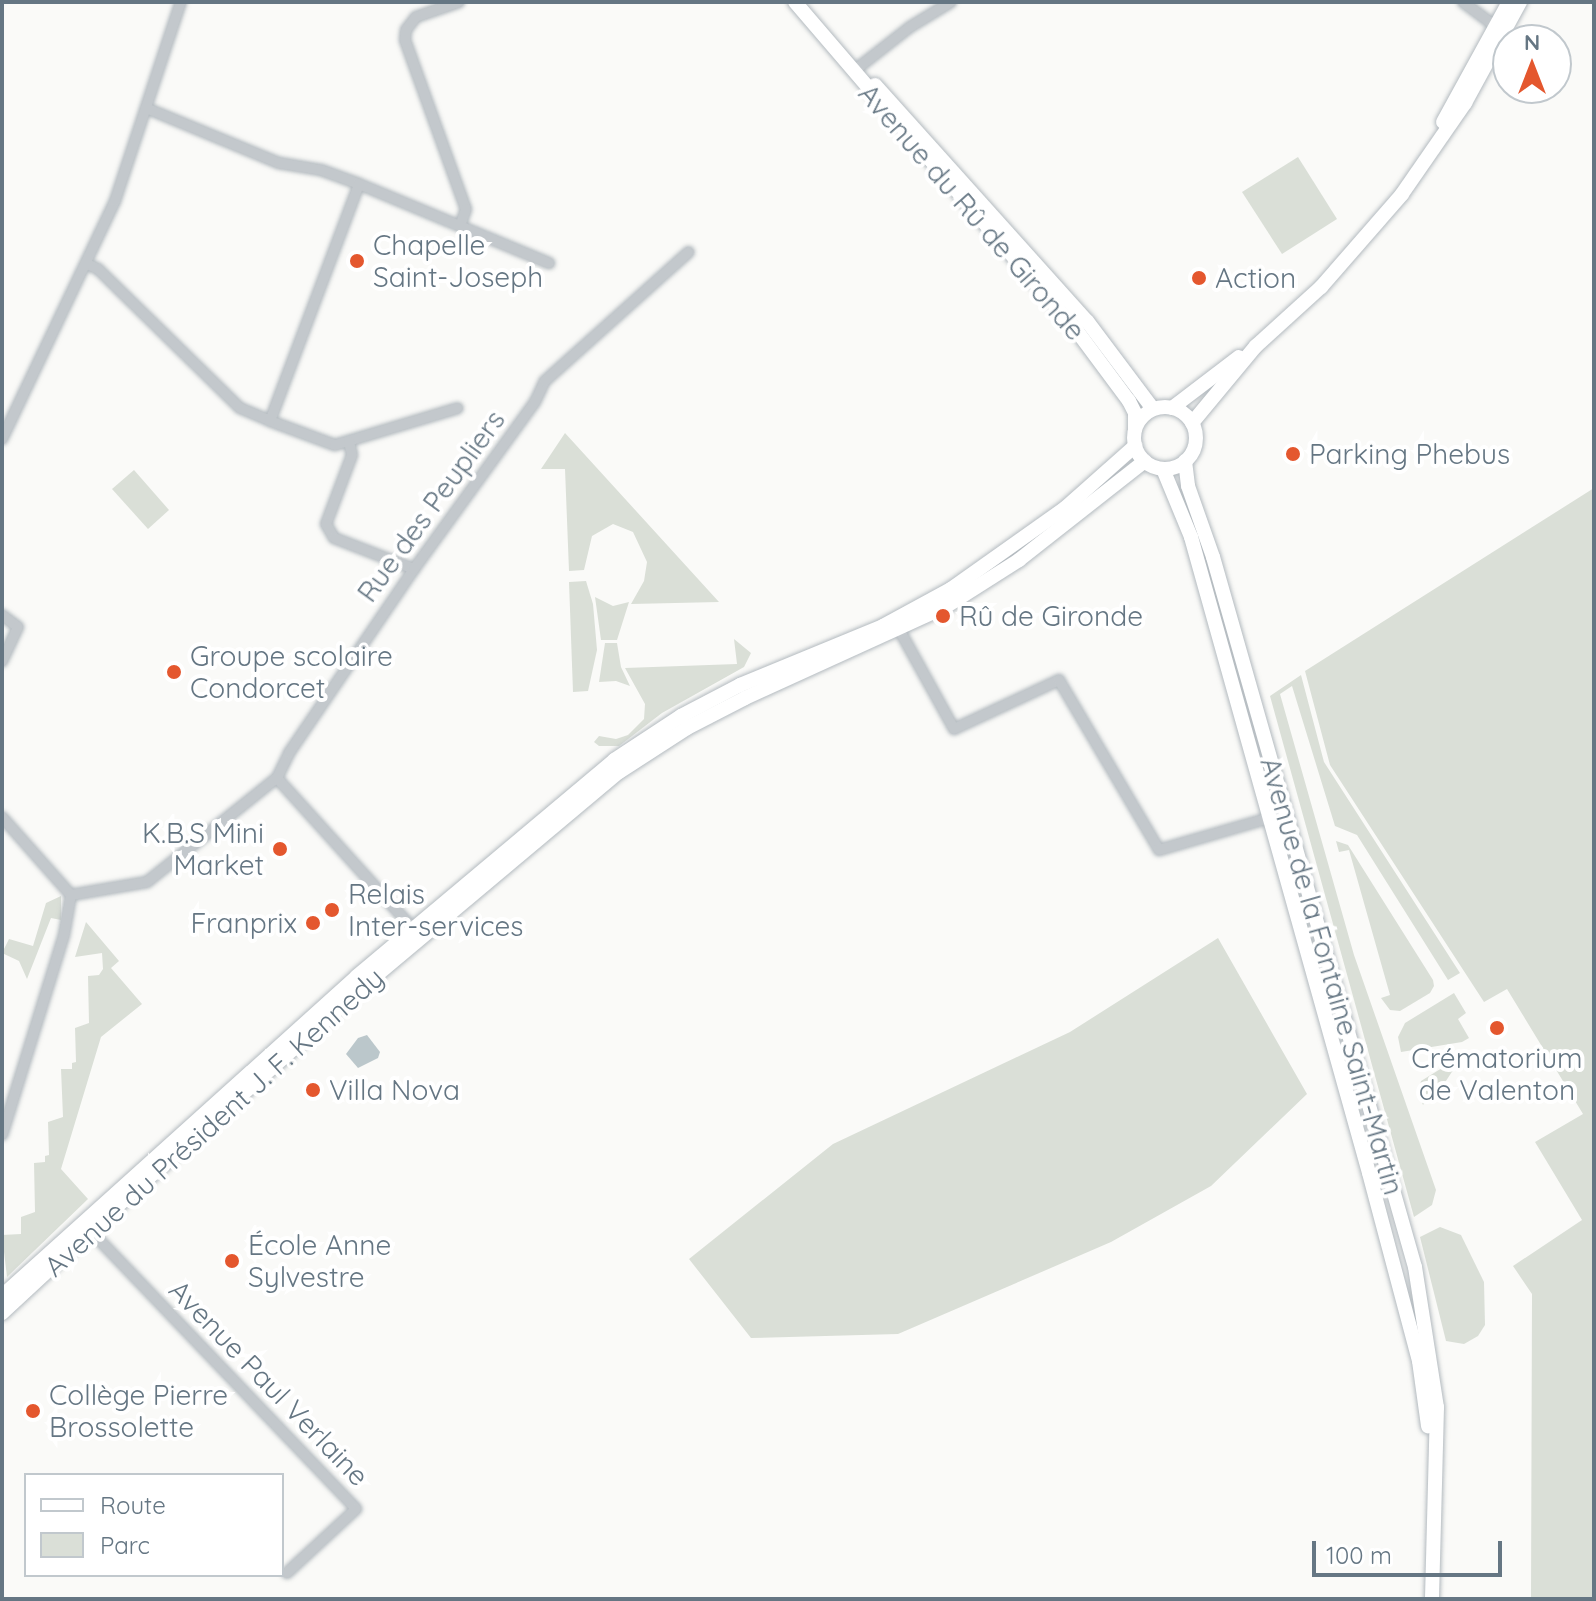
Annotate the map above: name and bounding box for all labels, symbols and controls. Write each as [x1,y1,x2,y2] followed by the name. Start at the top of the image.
[1492,24,1572,104] north arrow
[1524,28,1540,56] text: N
[852,77,1092,347] street label: Avenue du Rû de Gironde
[373,228,543,294] place label: Chapelle Saint-Joseph
[348,252,366,270] marker: Chapelle Saint-Joseph
[1215,261,1296,295] place label: Action
[1190,269,1208,287] marker: Action
[350,404,512,608] street label: Rue des Peupliers
[1309,437,1510,471] place label: Parking Phebus
[1284,445,1302,463] marker: Parking Phebus
[959,599,1143,633] place label: Rû de Gironde
[934,607,952,625] marker: Rû de Gironde
[190,639,393,705] place label: Groupe scolaire Condorcet
[165,663,183,681] marker: Groupe scolaire Condorcet
[1253,753,1411,1199] street label: Avenue de la Fontaine Saint-Martin
[142,816,264,882] place label: K.B.S Mini Market
[271,840,289,858] marker: K.B.S Mini Market
[348,877,523,943] place label: Relais Inter-services
[323,901,341,919] marker: Relais Inter-services
[191,906,297,940] place label: Franprix
[304,914,322,932] marker: Franprix
[37,961,391,1283] street label: Avenue du Président J. F. Kennedy
[1488,1019,1506,1037] marker: Crématorium de Valenton
[1411,1041,1583,1107] place label: Crématorium de Valenton
[329,1073,460,1107] place label: Villa Nova
[304,1081,322,1099] marker: Villa Nova
[248,1228,391,1294] place label: École Anne Sylvestre
[223,1252,241,1270] marker: École Anne Sylvestre
[162,1273,376,1493] street label: Avenue Paul Verlaine
[49,1378,228,1444] place label: Collège Pierre Brossolette
[24,1402,42,1420] marker: Collège Pierre Brossolette
[24,1473,284,1577] legend
[100,1490,166,1520] text: Route
[1316,1525,1506,1575] scale bar
[100,1530,150,1560] text: Parc
[1326,1540,1392,1570] text: 100 m

